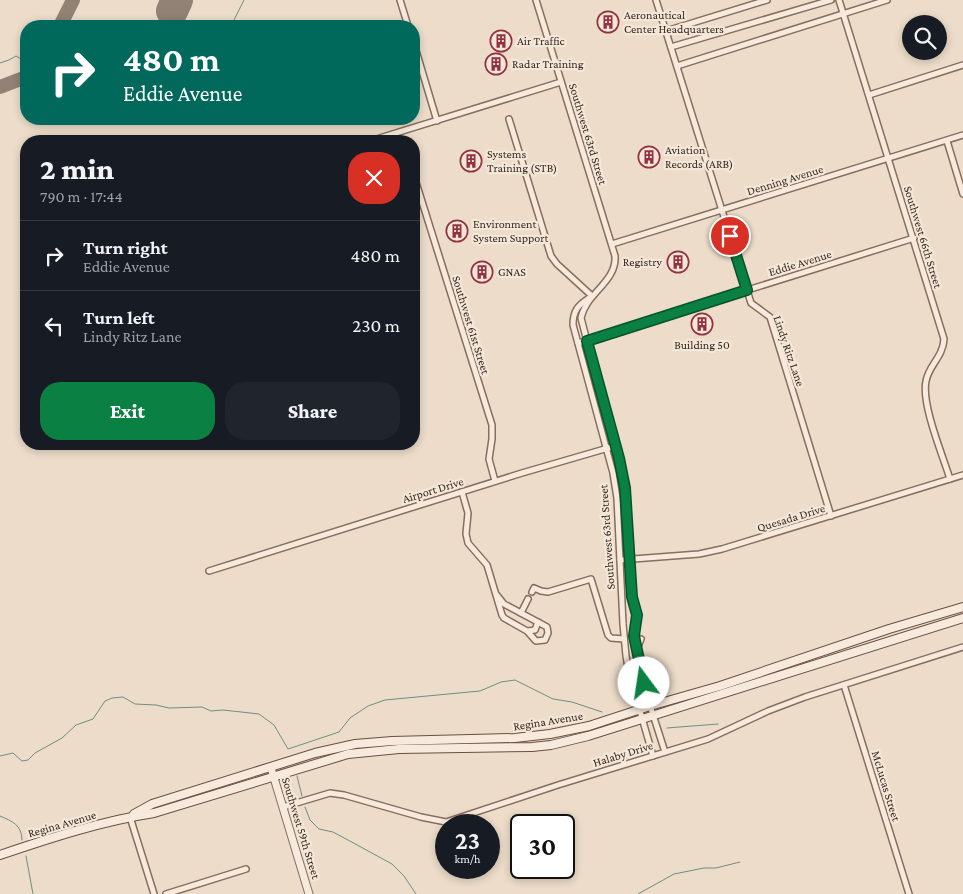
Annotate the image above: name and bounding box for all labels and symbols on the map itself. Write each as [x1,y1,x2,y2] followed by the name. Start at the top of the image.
[624,8,724,36] place label: Aeronautical Center Headquarters
[596,10,620,34] building icon: Aeronautical Center Headquarters
[489,29,513,53] building icon: Air Traffic
[517,34,565,48] place label: Air Traffic
[484,52,508,76] building icon: Radar Training
[512,57,584,71] place label: Radar Training
[566,82,610,187] street label: Southwest 63rd Street
[665,143,733,171] place label: Aviation Records (ARB)
[637,145,661,169] building icon: Aviation Records (ARB)
[487,147,557,175] place label: Systems Training (STB)
[459,149,483,173] building icon: Systems Training (STB)
[745,162,825,198] street label: Denning Avenue
[901,184,946,291] street label: Southwest 66th Street
[709,215,751,257] pin
[473,217,549,245] place label: Environment System Support
[445,219,469,243] building icon: Environment System Support
[767,247,833,279] street label: Eddie Avenue
[666,250,690,274] building icon: Registry
[623,255,662,269] place label: Registry
[470,260,494,284] building icon: GNAS
[498,265,526,279] place label: GNAS
[449,274,493,377] street label: Southwest 61st Street
[690,312,714,336] building icon: Building 50
[770,314,808,388] street label: Lindy Ritz Lane
[674,338,730,352] place label: Building 50
[401,474,465,506] street label: Airport Drive
[596,483,618,590] street label: Southwest 63rd Street
[755,501,827,535] street label: Quesada Drive
[617,656,669,708] position arrow
[512,709,584,733] street label: Regina Avenue
[591,738,655,770] street label: Halaby Drive
[869,749,904,824] street label: McLucas Street
[279,775,323,882] street label: Southwest 59th Street
[26,808,98,840] street label: Regina Avenue
[510,814,575,879] speed limit sign: 30

